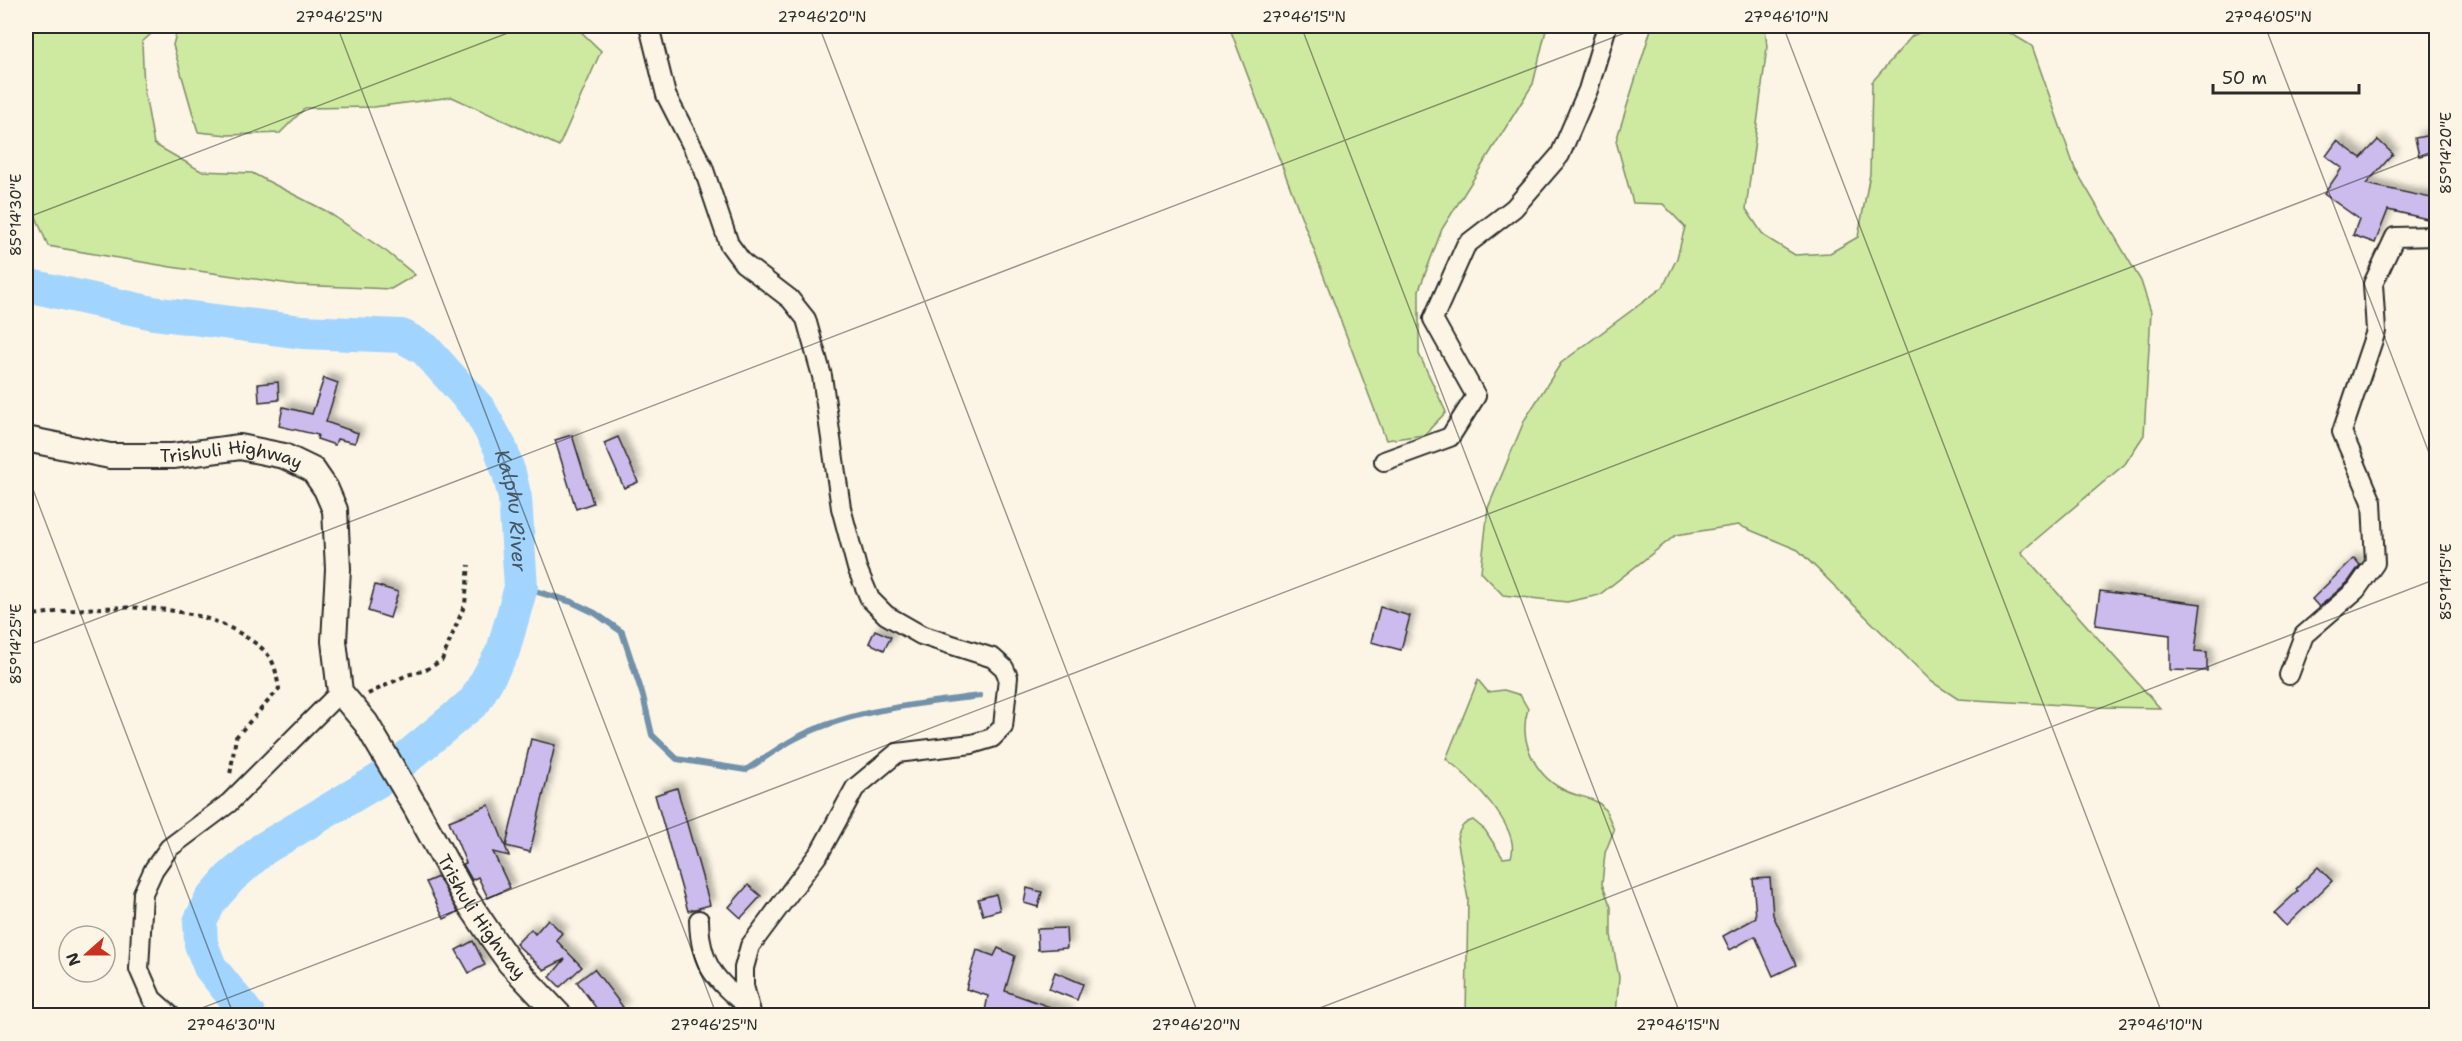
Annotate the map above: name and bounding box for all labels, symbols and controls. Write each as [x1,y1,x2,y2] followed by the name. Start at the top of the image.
[295,7,383,27] text: 27°46'25"N
[778,7,866,27] text: 27°46'20"N
[1262,7,1346,27] text: 27°46'15"N
[1743,7,1829,27] text: 27°46'10"N
[2224,7,2312,27] text: 27°46'05"N
[2213,57,2358,95] scale bar
[2222,66,2267,90] text: 50 m
[2436,112,2456,194] text: 85°14'20"E
[6,174,26,256] text: 85°14'30"E
[160,435,307,475] street label: Trishuli Highway
[489,446,533,573] water label: Kalphu River
[2436,543,2456,621] text: 85°14'15"E
[6,603,26,685] text: 85°14'25"E
[432,850,531,984] street label: Trishuli Highway
[57,924,117,984] north arrow
[61,950,86,969] text: N
[186,1015,276,1035] text: 27°46'30"N
[670,1015,758,1035] text: 27°46'25"N
[1152,1015,1240,1035] text: 27°46'20"N
[1636,1015,1720,1035] text: 27°46'15"N
[2117,1015,2203,1035] text: 27°46'10"N

